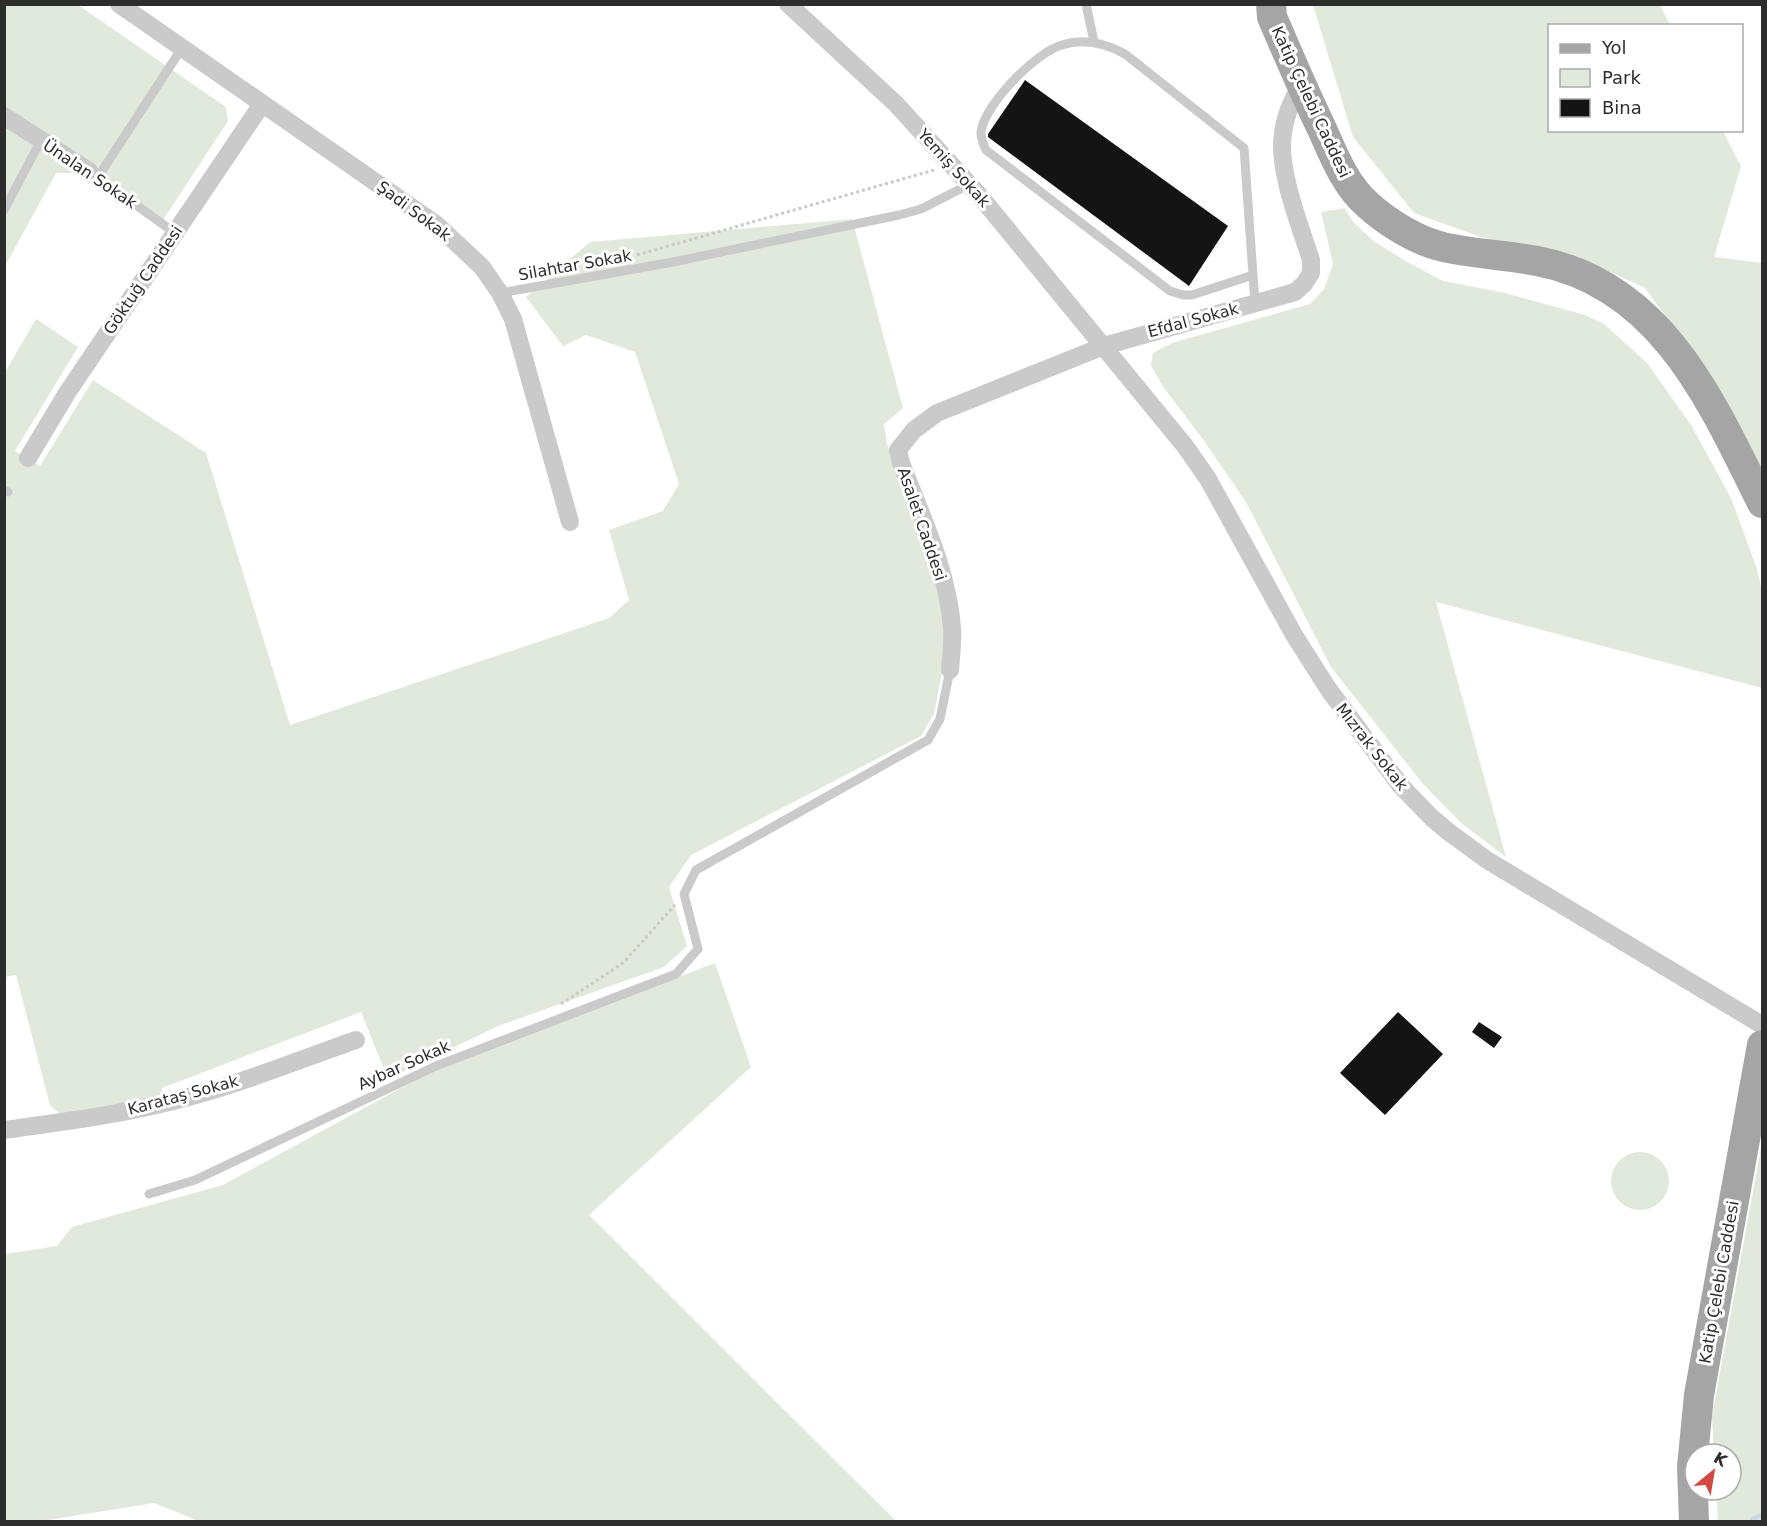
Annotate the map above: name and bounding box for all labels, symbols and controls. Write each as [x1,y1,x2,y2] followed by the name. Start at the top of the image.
[1268,23,1354,181] street label: Katip Çelebi Caddesi
[1548,24,1743,132] legend
[1601,37,1627,58] text: Yol
[1602,67,1641,88] text: Park
[1602,97,1642,118] text: Bina
[913,124,995,212] street label: Yemiş Sokak
[39,136,141,213] street label: Ünalan Sokak
[373,177,455,245] street label: Şadi Sokak
[100,222,186,338] street label: Göktuğ Caddesi
[517,246,634,284] street label: Silahtar Sokak
[1146,299,1241,341] street label: Efdal Sokak
[894,465,950,583] street label: Asalet Caddesi
[1332,700,1412,795] street label: Mızrak Sokak
[355,1036,454,1094] street label: Aybar Sokak
[126,1071,241,1119] street label: Karataş Sokak
[1695,1199,1743,1365] street label: Katip Çelebi Caddesi
[1683,1442,1743,1502] north arrow
[1710,1448,1731,1471] text: K

